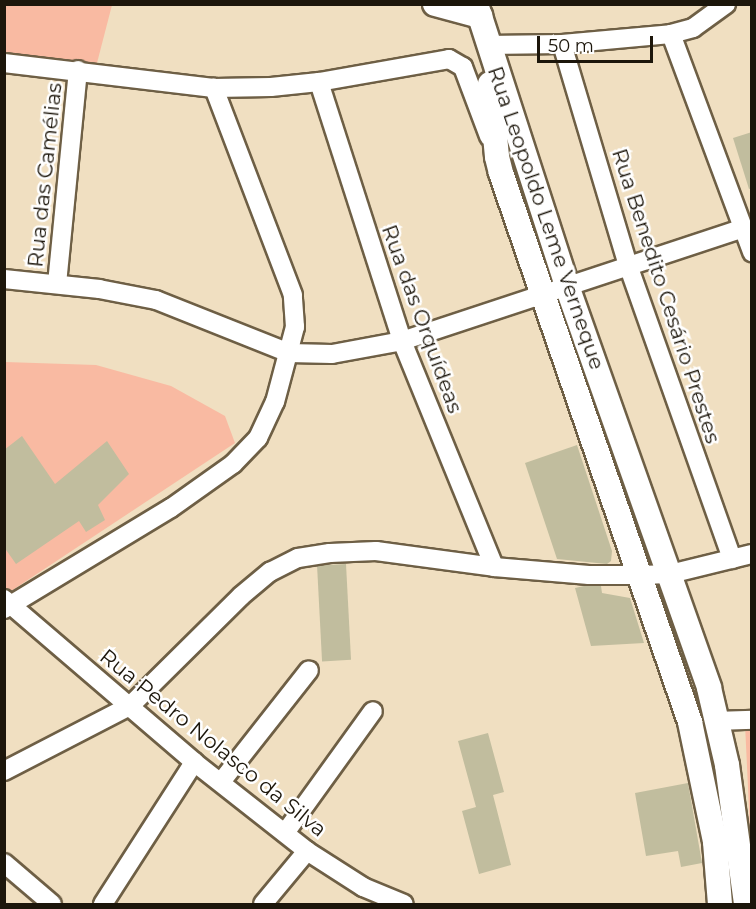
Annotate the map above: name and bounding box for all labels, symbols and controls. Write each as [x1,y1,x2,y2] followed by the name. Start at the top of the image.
[540,24,656,62] scale bar
[548,35,594,57] text: 50 m
[482,63,610,373] street label: Rua Leopoldo Leme Verneque
[23,81,67,269] street label: Rua das Camélias
[606,146,726,446] street label: Rua Benedito Cesário Prestes
[376,221,468,417] street label: Rua das Orquídeas
[95,644,331,842] street label: Rua Pedro Nolasco da Silva

